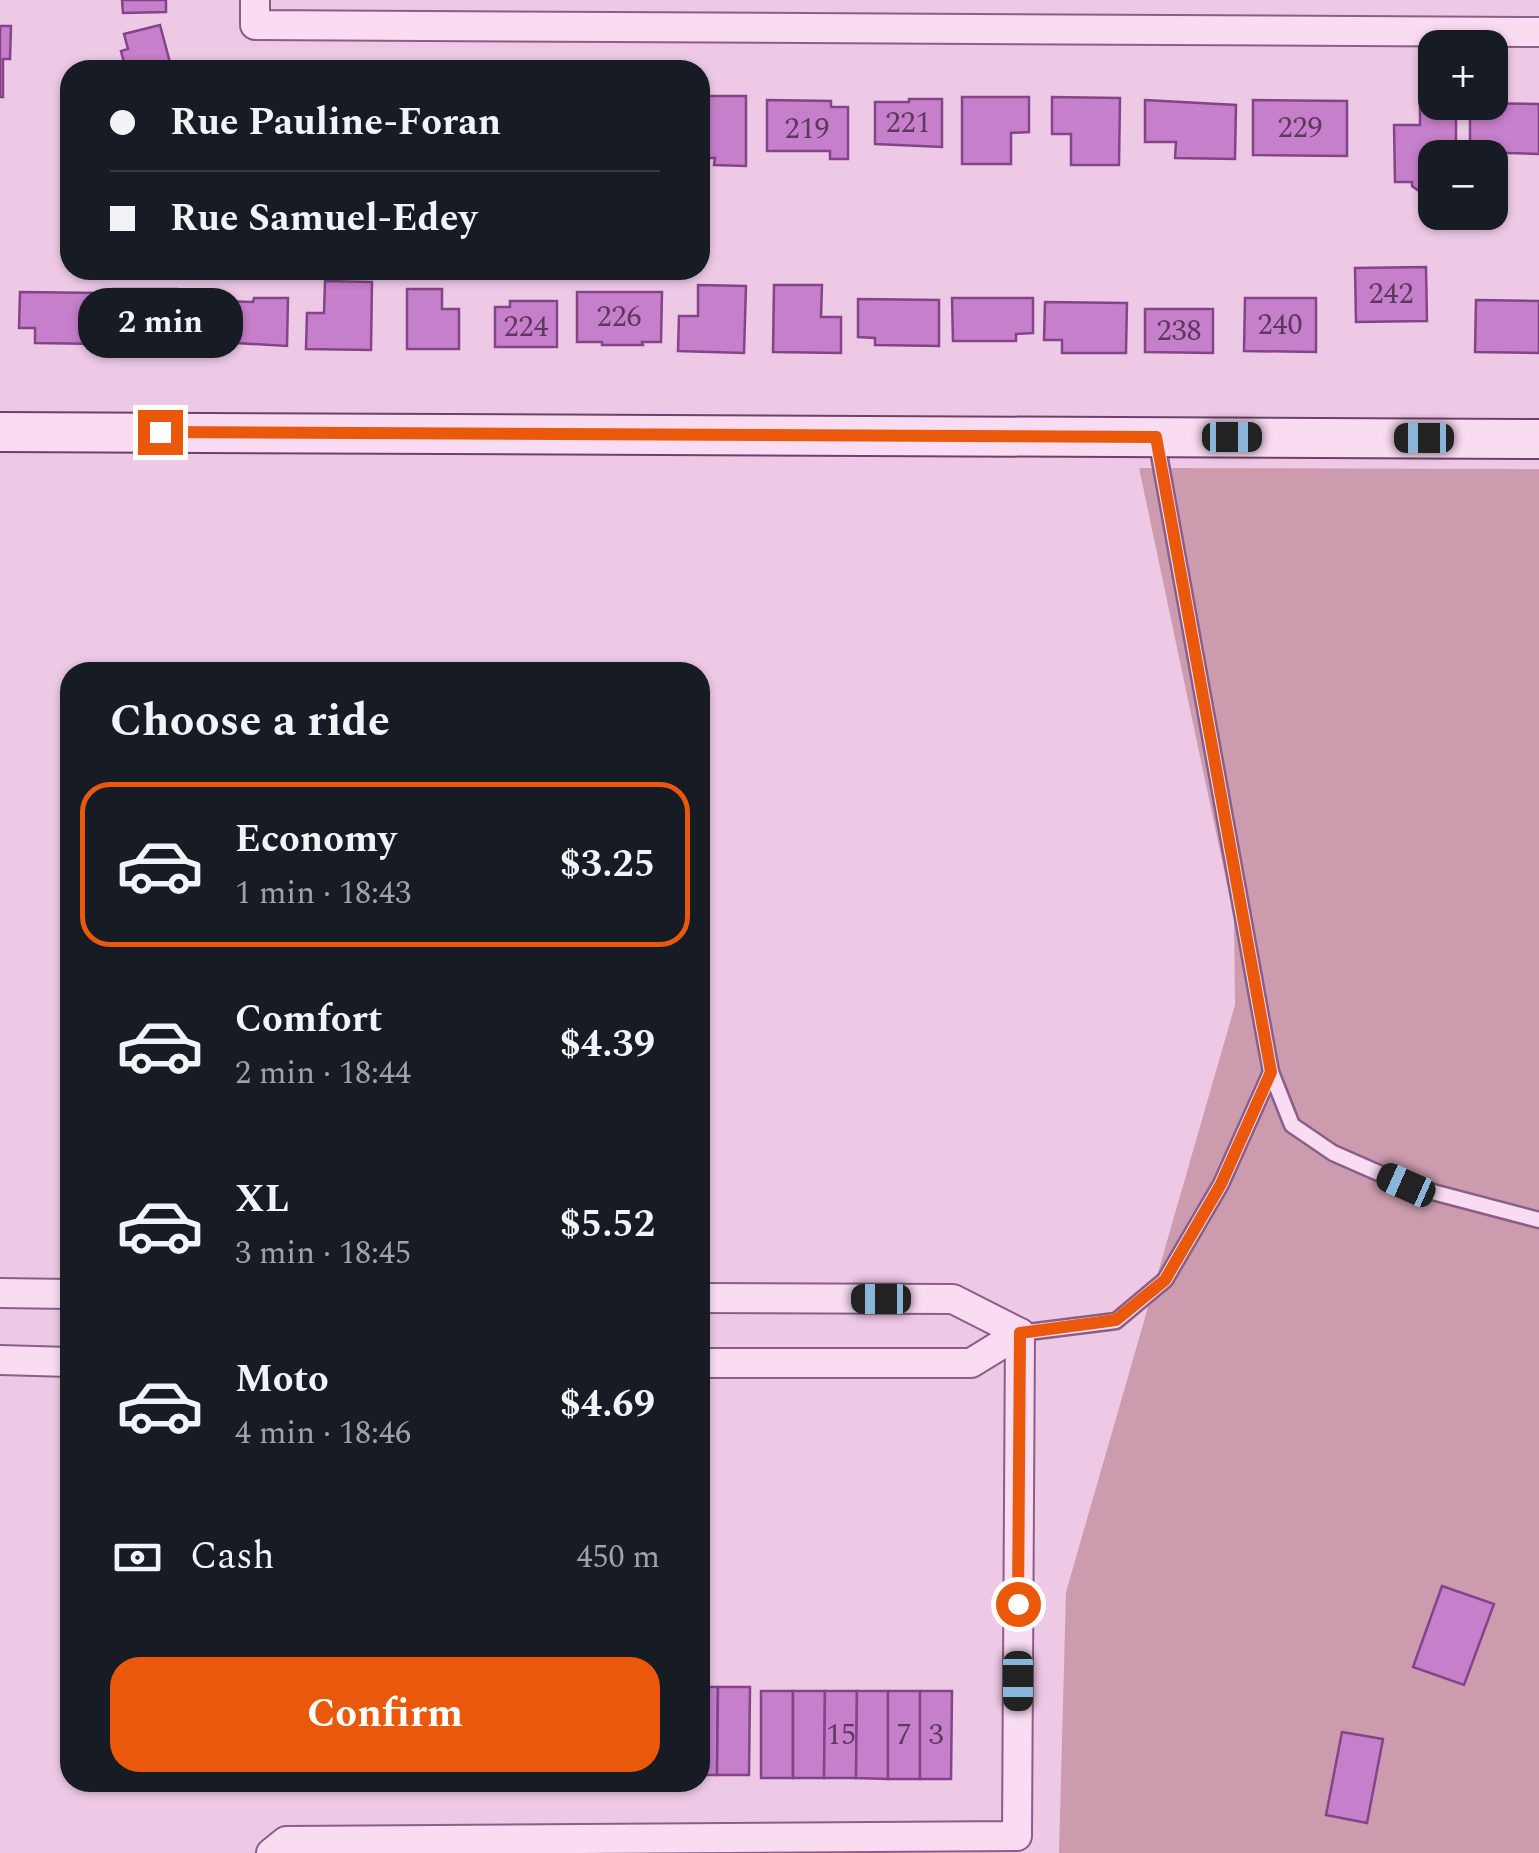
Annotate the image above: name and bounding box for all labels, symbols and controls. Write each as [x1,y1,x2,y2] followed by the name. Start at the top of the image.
[1418,30,1508,230] map controls
[1418,30,1508,120] button: +
[170,94,501,152] text: Rue Pauline-Foran
[886,100,931,146] house number: 221
[1278,105,1323,151] house number: 229
[785,106,830,152] house number: 219
[1418,140,1508,230] button: −
[170,190,477,248] text: Rue Samuel-Edey
[1369,271,1414,317] house number: 242
[78,287,242,357] callout: 2 min
[597,294,642,340] house number: 226
[118,298,203,347] text: 2 min
[1258,302,1303,348] house number: 240
[504,304,549,350] house number: 224
[1157,308,1202,354] house number: 238
[138,410,183,455] route end
[1202,422,1262,452] car
[1394,423,1454,453] car
[110,687,390,756] text: Choose a ride
[235,811,396,869] text: Economy
[115,820,205,910] icon: car
[560,836,655,894] text: $3.25
[235,869,411,918] text: 1 min · 18:43
[235,991,382,1049] text: Comfort
[115,1000,205,1090] icon: car
[560,1016,655,1074] text: $4.39
[235,1049,411,1098] text: 2 min · 18:44
[1372,1159,1440,1211] car
[235,1171,289,1229] text: XL
[115,1180,205,1270] icon: car
[560,1196,655,1254] text: $5.52
[235,1229,411,1278] text: 3 min · 18:45
[851,1284,911,1314] car
[235,1351,329,1409] text: Moto
[115,1360,205,1450] icon: car
[560,1376,655,1434] text: $4.69
[235,1409,411,1458] text: 4 min · 18:46
[190,1528,275,1586] text: Cash
[110,1530,165,1585] icon: cash
[576,1533,660,1582] text: 450 m
[996,1582,1041,1627] route start
[1003,1651,1033,1711] car
[110,1657,660,1772] button: Confirm
[826,1712,856,1758] house number: 15
[897,1712,912,1758] house number: 7
[929,1712,944,1758] house number: 3

